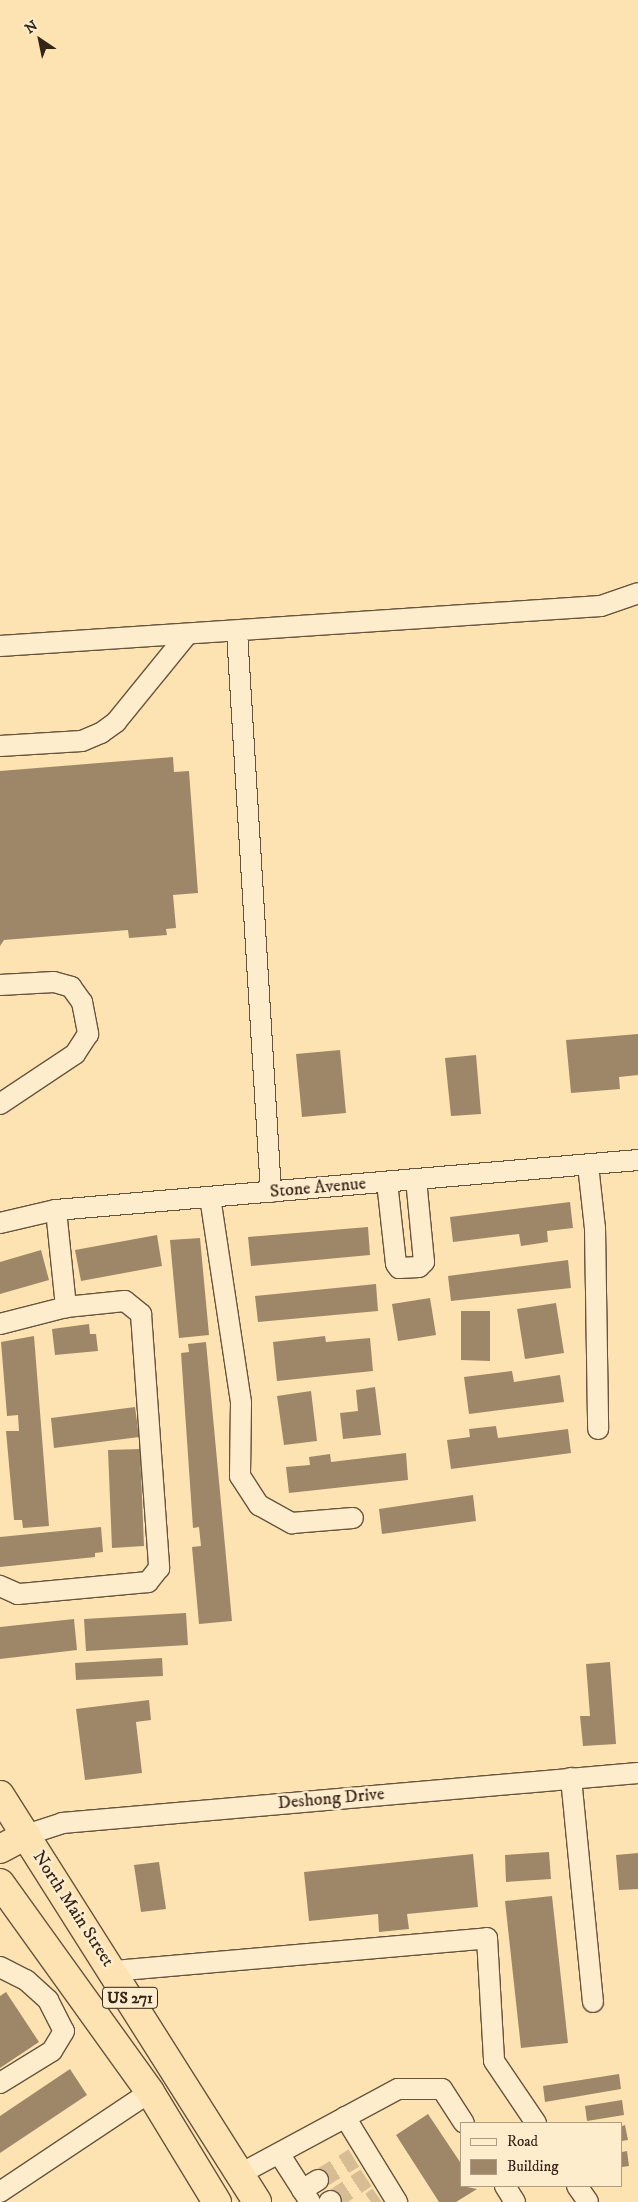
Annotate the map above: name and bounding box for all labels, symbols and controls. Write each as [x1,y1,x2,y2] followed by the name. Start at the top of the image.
[15,15,65,65] north arrow
[22,17,41,38] text: N
[269,1173,367,1203] street label: Stone Avenue
[277,1784,385,1814] street label: Deshong Drive
[28,1847,118,1971] street label: North Main Street
[101,1985,159,2012] road number: US 271
[460,2122,623,2187] legend
[507,2132,538,2151] text: Road
[507,2157,559,2176] text: Building

